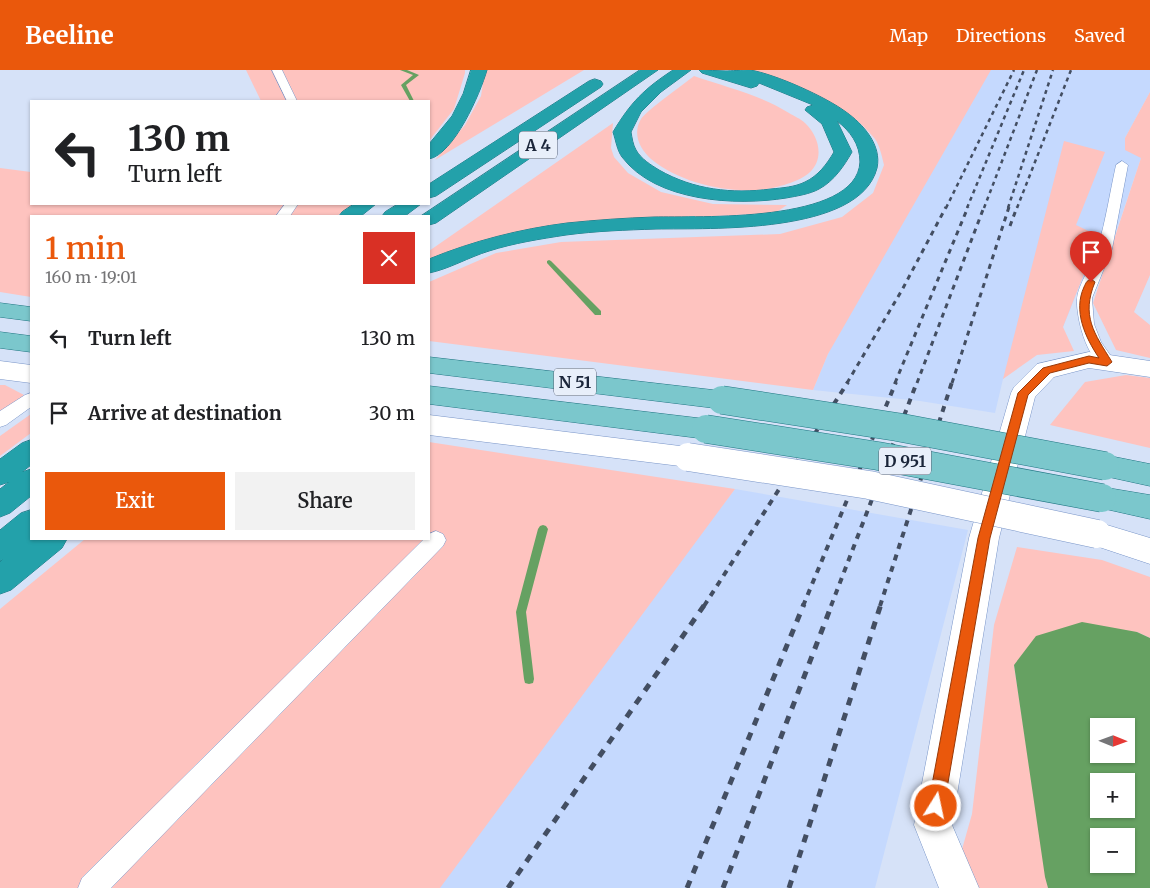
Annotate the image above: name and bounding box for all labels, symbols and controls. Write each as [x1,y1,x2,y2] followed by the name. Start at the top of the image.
[25,20,114,51] text: Beeline
[890,24,928,47] text: Map
[956,24,1046,47] text: Directions
[1074,24,1125,47] text: Saved
[128,117,230,161] text: 130 m
[45,120,110,185] icon: left
[519,132,557,158] road number: A 4
[128,160,222,188] text: Turn left
[45,229,126,267] text: 1 min
[1070,231,1112,282] pin
[363,232,415,284] button: close
[1077,238,1105,266] icon: arrive
[45,267,137,287] text: 160 m · 19:01
[45,324,73,352] icon: left
[88,326,172,350] text: Turn left
[361,326,415,350] text: 130 m
[554,368,596,396] road number: N 51
[45,399,73,427] icon: arrive
[88,401,282,425] text: Arrive at destination
[369,401,415,425] text: 30 m
[879,448,931,474] road number: D 951
[45,472,225,530] button: Exit
[235,472,415,530] button: Share
[1090,718,1135,762] north arrow
[1090,718,1135,873] map controls
[1090,773,1135,818] button: +
[909,779,961,831] position arrow
[1090,828,1135,873] button: −

